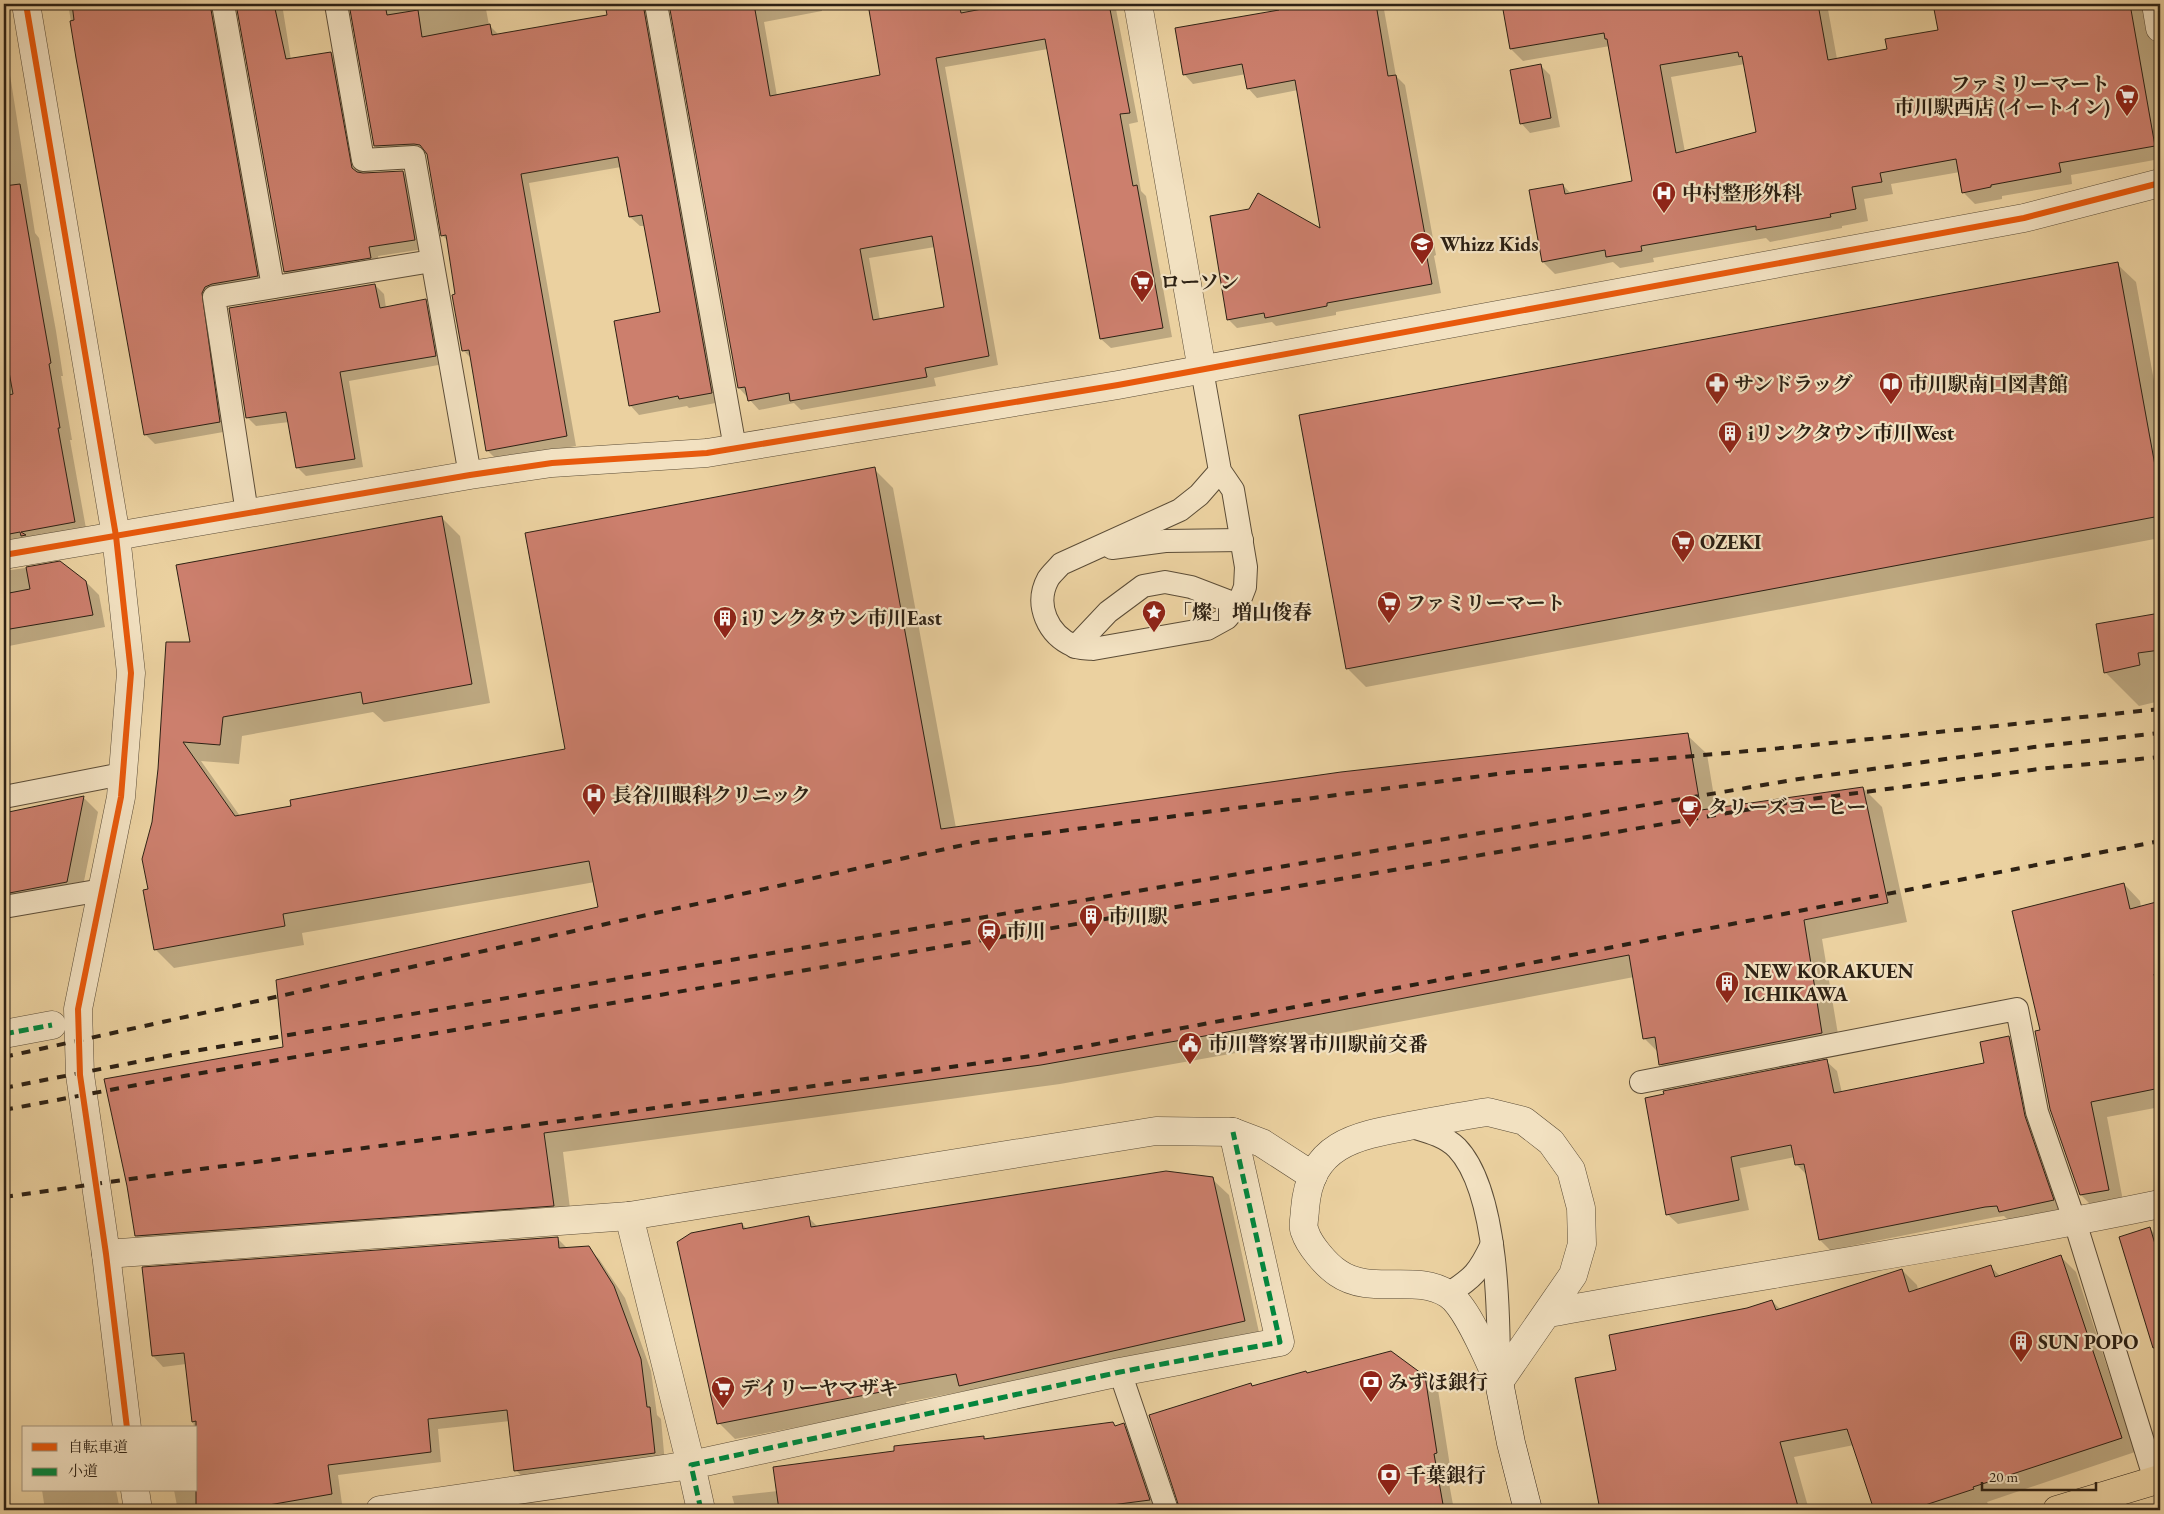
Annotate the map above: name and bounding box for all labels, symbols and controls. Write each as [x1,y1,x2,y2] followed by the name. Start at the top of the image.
[1894,71,2110,120] place label: ファミリーマート 市川駅西店 (イートイン)
[2114,83,2140,117] supermarket icon: ファミリーマート 市川駅西店 (イートイン)
[1651,180,1677,214] hospital icon: 中村整形外科
[1682,180,1802,206] place label: 中村整形外科
[1409,231,1435,265] school or university icon: Whizz Kids
[1440,231,1538,257] place label: Whizz Kids
[1129,269,1155,303] supermarket icon: ローソン
[1160,269,1239,295] place label: ローソン
[1704,371,1730,405] pharmacy icon: サンドラッグ
[1734,371,1853,397] place label: サンドラッグ
[1878,371,1904,405] library icon: 市川駅南口図書館
[1908,371,2068,397] place label: 市川駅南口図書館
[1717,420,1743,454] building icon: iリンクタウン市川West
[1748,420,1955,446] place label: iリンクタウン市川West
[1670,529,1696,563] supermarket icon: OZEKI
[1700,529,1761,555] place label: OZEKI
[1376,590,1402,624] supermarket icon: ファミリーマート
[1406,590,1566,616] place label: ファミリーマート
[1141,599,1167,633] place icon: 「燦」増山俊春
[1172,599,1312,625] place label: 「燦」増山俊春
[712,605,738,639] building icon: iリンクタウン市川East
[742,605,942,631] place label: iリンクタウン市川East
[581,782,607,816] hospital icon: 長谷川眼科クリニック
[612,782,811,808] place label: 長谷川眼科クリニック
[1677,794,1703,828] cafe icon: タリーズコーヒー
[1708,794,1866,820] place label: タリーズコーヒー
[1078,903,1104,937] building icon: 市川駅
[1108,903,1168,929] place label: 市川駅
[976,918,1002,952] station icon: 市川
[1006,918,1046,944] place label: 市川
[1744,958,1914,1007] place label: NEW KORAKUEN ICHIKAWA
[1714,970,1740,1004] building icon: NEW KORAKUEN ICHIKAWA
[1177,1031,1203,1065] public building icon: 市川警察署市川駅前交番
[1208,1031,1428,1057] place label: 市川警察署市川駅前交番
[2008,1329,2034,1363] building icon: SUN POPO
[2038,1329,2138,1355] place label: SUN POPO
[1358,1369,1384,1403] bank icon: みずほ銀行
[1388,1369,1488,1395] place label: みずほ銀行
[710,1375,736,1409] supermarket icon: デイリーヤマザキ
[740,1375,899,1401] place label: デイリーヤマザキ
[22,1426,198,1492] legend
[68,1437,128,1456] text: 自転車道
[1982,1459,2095,1491] scale bar
[68,1461,98,1480] text: 小道
[1376,1462,1402,1496] bank icon: 千葉銀行
[1406,1462,1486,1488] place label: 千葉銀行
[1989,1467,2018,1486] text: 20 m

